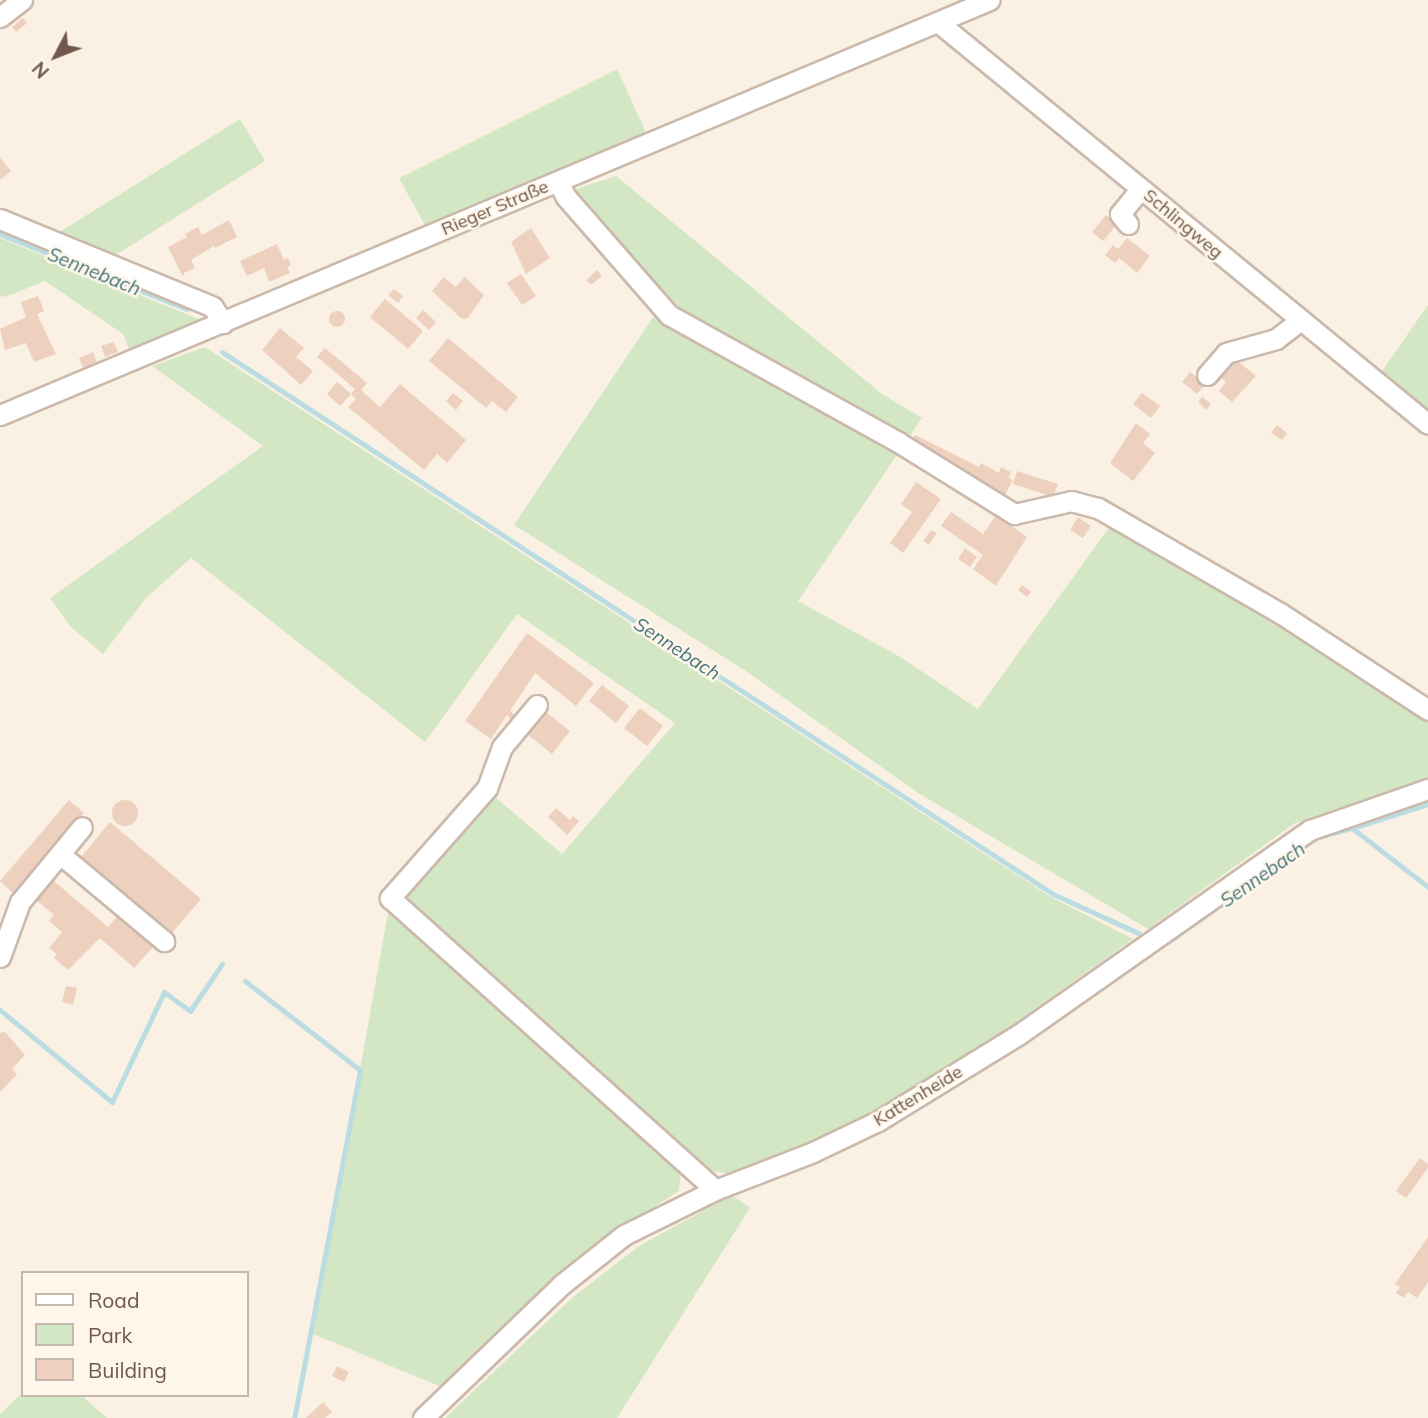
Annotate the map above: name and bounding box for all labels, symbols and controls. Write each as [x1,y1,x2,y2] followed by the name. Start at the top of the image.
[21,21,91,91] north arrow
[27,57,54,83] text: N
[438,176,552,240] street label: Rieger Straße
[1139,185,1227,263] street label: Schlingweg
[44,243,144,301] water label: Sennebach
[630,613,724,685] water label: Sennebach
[1216,838,1310,912] water label: Sennebach
[870,1061,966,1131] street label: Kattenheide
[21,1271,248,1397] legend
[88,1287,139,1313] text: Road
[88,1322,132,1348] text: Park
[88,1357,167,1383] text: Building

